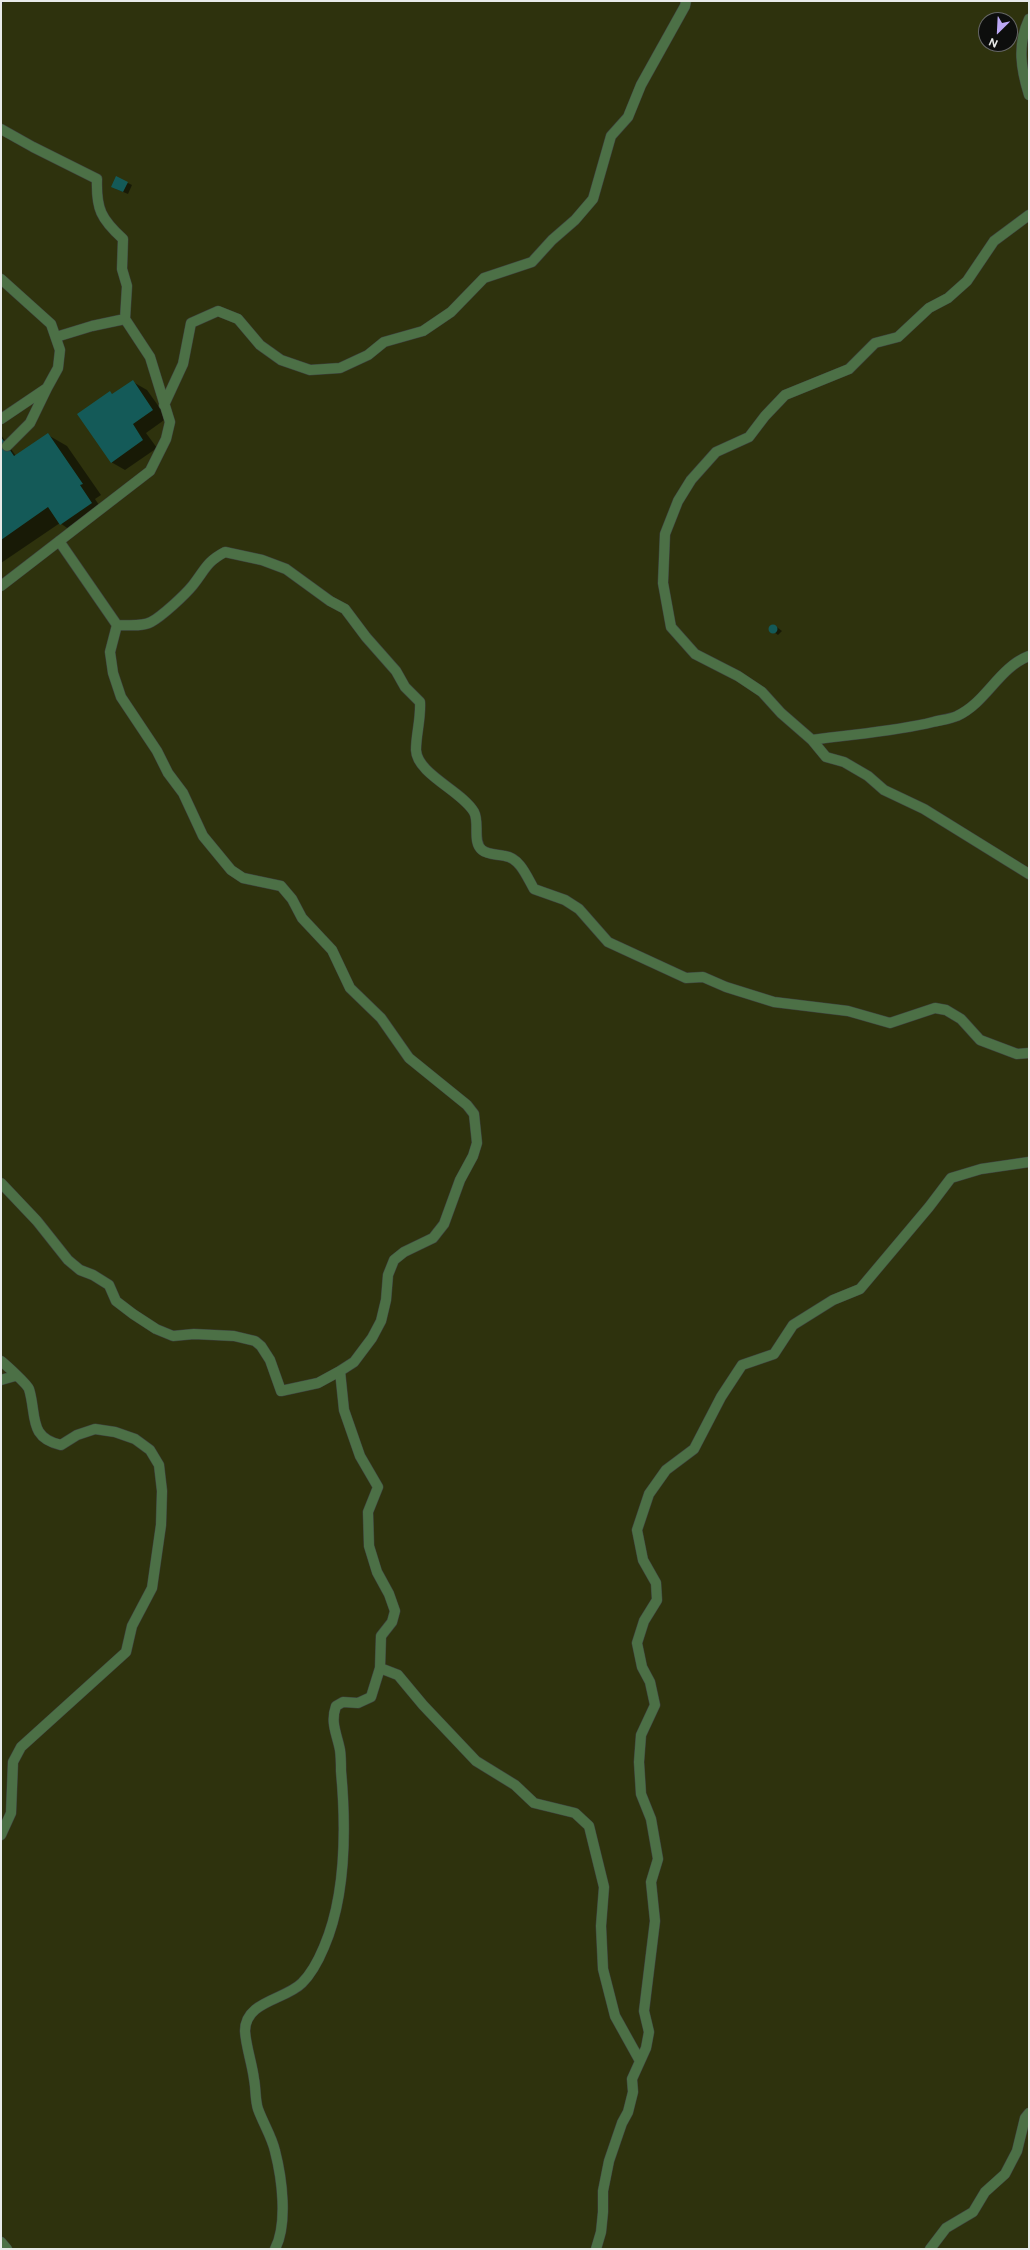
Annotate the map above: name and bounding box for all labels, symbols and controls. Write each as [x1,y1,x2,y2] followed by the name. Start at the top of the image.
[978,12,1018,52] north arrow
[987,35,1000,50] text: N

